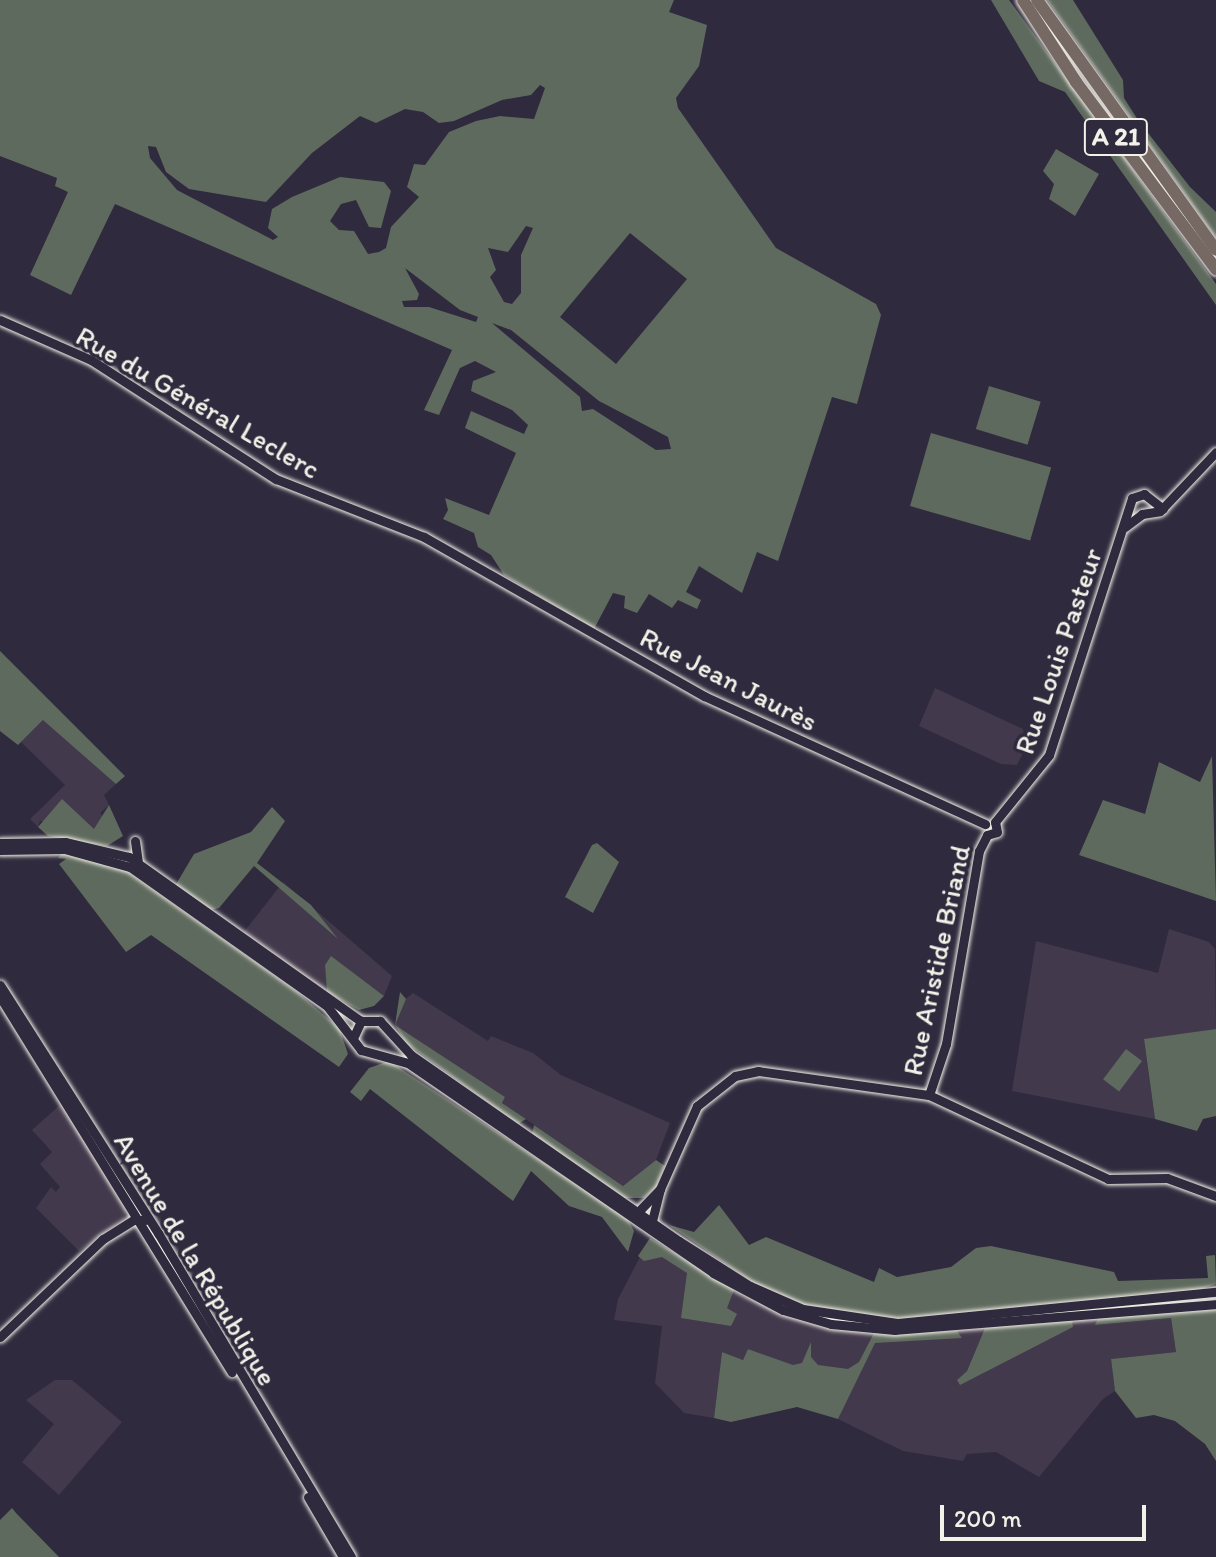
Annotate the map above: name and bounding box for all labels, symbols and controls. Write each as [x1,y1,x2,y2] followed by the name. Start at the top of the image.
[1082,115,1150,159] road number: A 21
[70,318,326,486] street label: Rue du Général Leclerc
[1007,544,1109,758] street label: Rue Louis Pasteur
[635,620,823,738] street label: Rue Jean Jaurès
[895,842,977,1078] street label: Rue Aristide Briand
[107,1126,285,1392] street label: Avenue de la République
[944,1489,1150,1539] scale bar
[954,1504,1022,1533] text: 200 m

